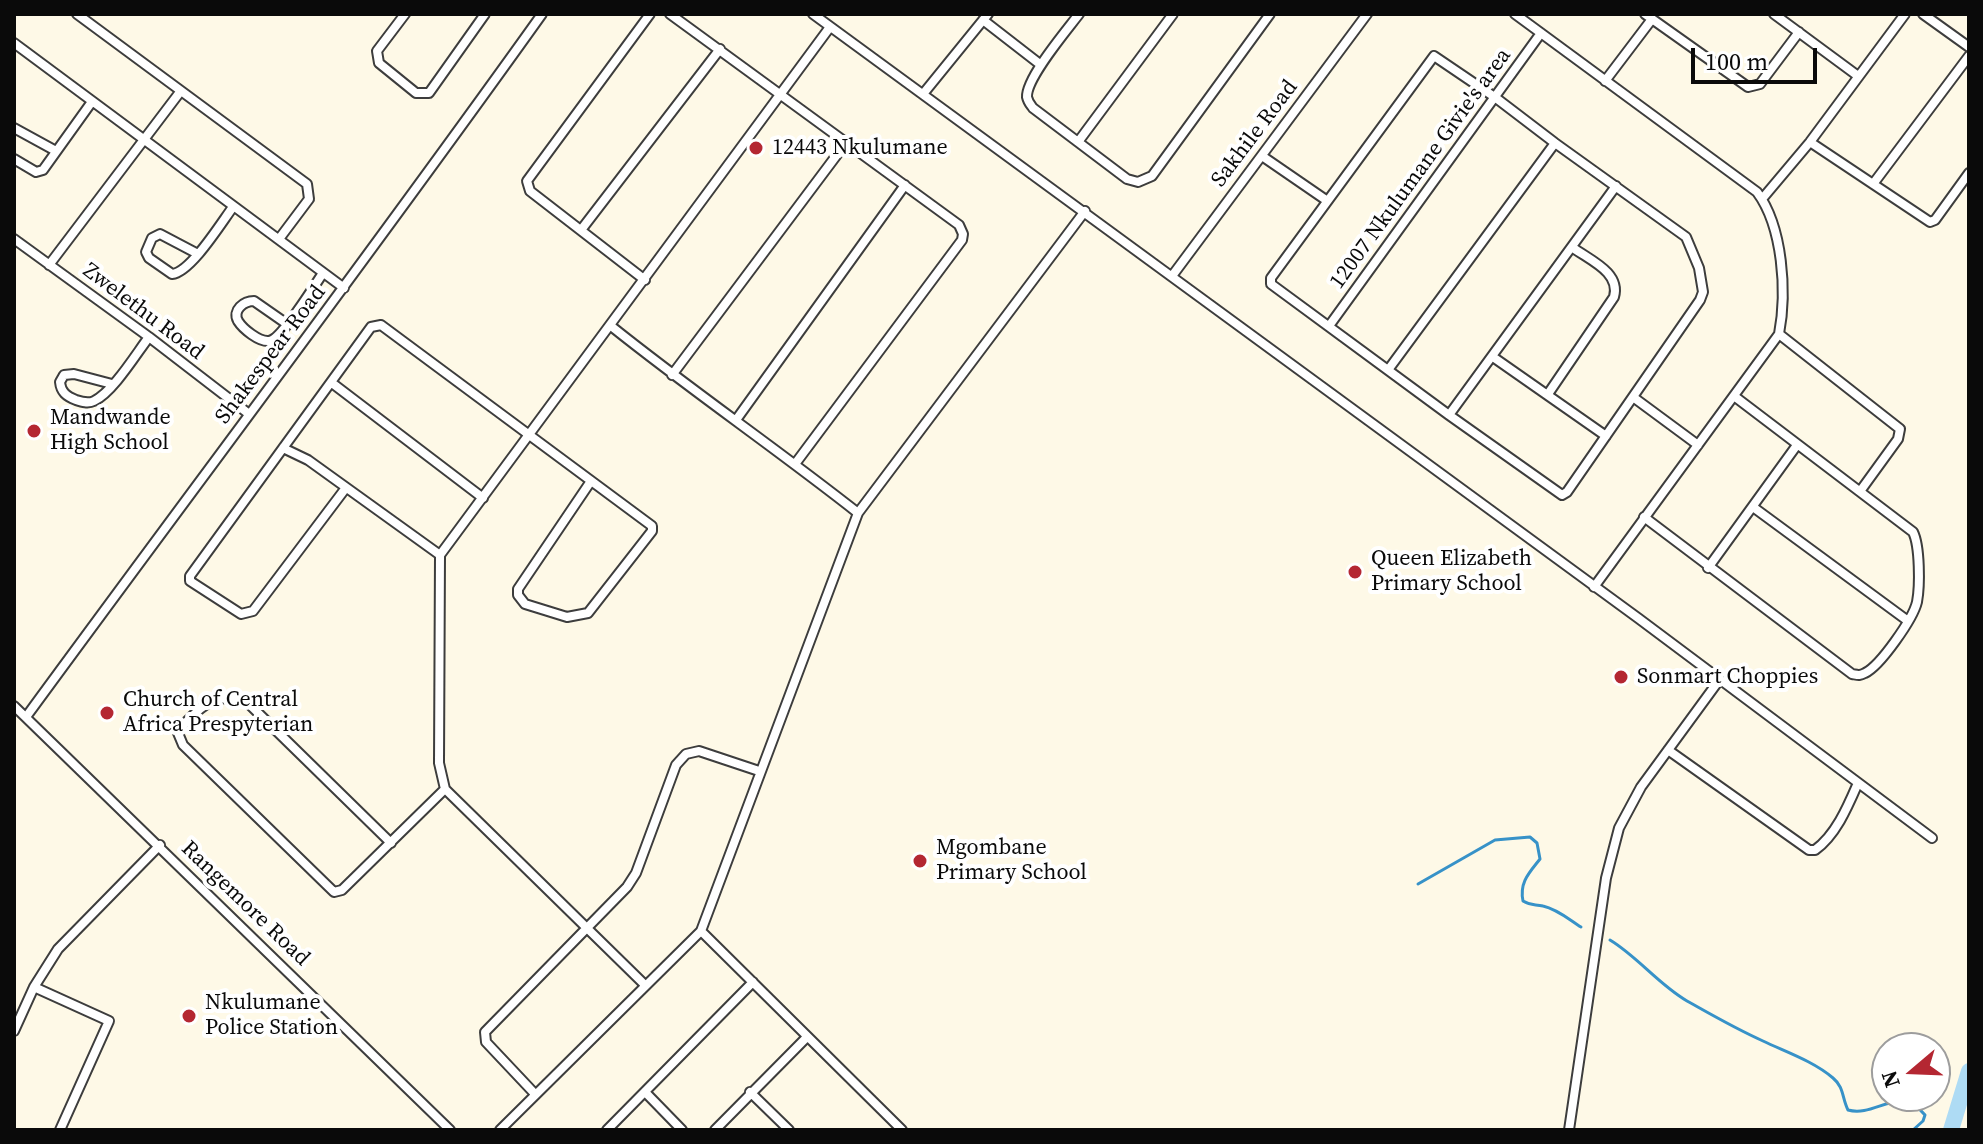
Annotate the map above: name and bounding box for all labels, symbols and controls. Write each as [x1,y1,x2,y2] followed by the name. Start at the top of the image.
[1695,32,1821,82] scale bar
[1325,44,1517,294] street label: 12007 Nkulumane Givie's area
[1705,45,1768,78] text: 100 m
[1206,75,1304,193] street label: Sakhile Road
[772,135,948,161] place label: 12443 Nkulumane
[747,139,765,157] marker: 12443 Nkulumane
[77,258,209,366] street label: Zwelethu Road
[210,280,332,430] street label: Shakespear Road
[50,405,171,456] place label: Mandwande High School
[25,422,43,440] marker: Mandwande High School
[1371,546,1532,598] place label: Queen Elizabeth Primary School
[1346,563,1364,581] marker: Queen Elizabeth Primary School
[1637,664,1818,690] place label: Sonmart Choppies
[1612,668,1630,686] marker: Sonmart Choppies
[123,687,313,738] place label: Church of Central Africa Prespyterian
[98,704,116,722] marker: Church of Central Africa Prespyterian
[936,835,1087,886] place label: Mgombane Primary School
[175,836,315,972] street label: Rangemore Road
[911,852,929,870] marker: Mgombane Primary School
[205,990,338,1042] place label: Nkulumane Police Station
[180,1007,198,1025] marker: Nkulumane Police Station
[1871,1032,1951,1112] north arrow
[1873,1067,1907,1092] text: N

